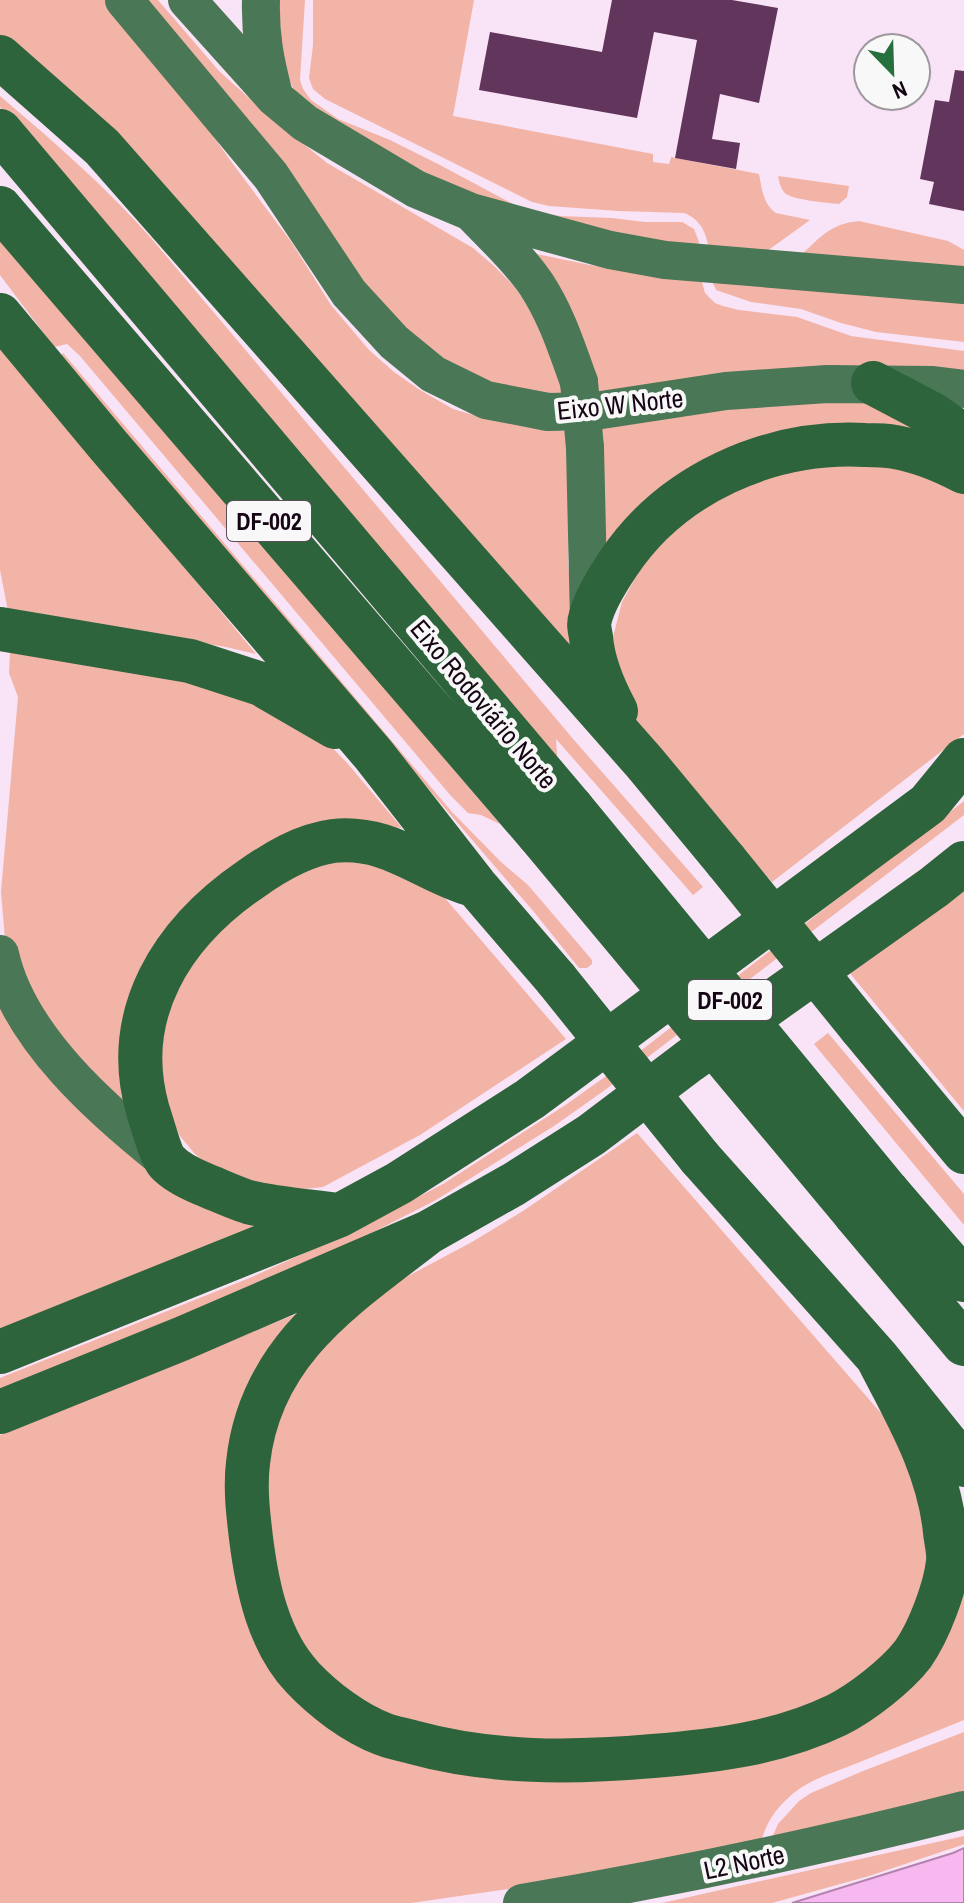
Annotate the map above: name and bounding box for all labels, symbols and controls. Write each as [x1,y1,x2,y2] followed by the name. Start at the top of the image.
[852,32,932,112] north arrow
[888,74,912,107] text: N
[555,380,685,428] street label: Eixo W Norte
[227,501,311,541] road number: DF-002
[403,612,565,796] street label: Eixo Rodoviário Norte
[688,980,772,1020] road number: DF-002
[700,1836,788,1888] street label: L2 Norte

